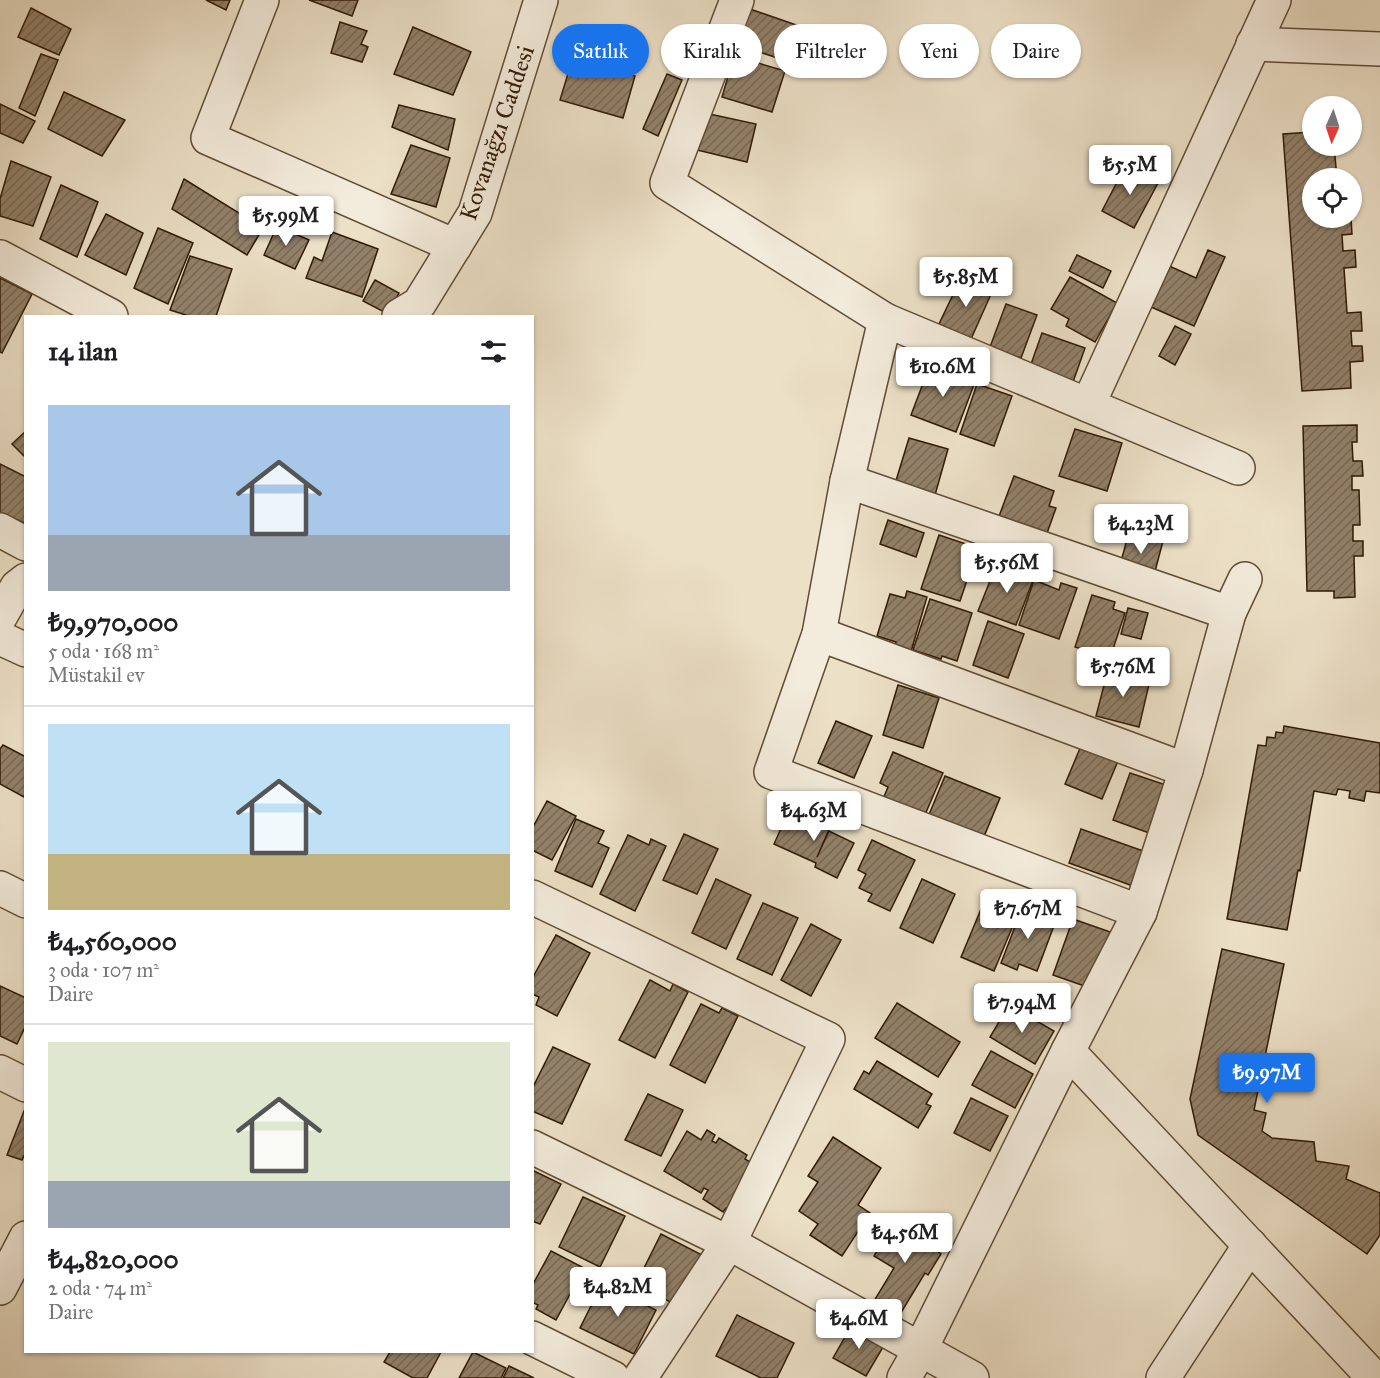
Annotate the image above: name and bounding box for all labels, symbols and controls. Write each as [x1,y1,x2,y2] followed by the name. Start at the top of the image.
[552,24,649,78] chip: Satılık
[661,24,762,78] chip: Kiralık
[774,24,887,78] chip: Filtreler
[899,24,979,78] chip: Yeni
[991,24,1081,78] chip: Daire
[453,41,541,225] street label: Kovanağzı Caddesi
[1302,96,1362,156] north arrow
[1302,96,1362,228] map controls
[1088,145,1172,196] pin: ₺5.5M
[1103,152,1157,176] text: ₺5.5M
[1302,168,1362,228] button: locate
[237,196,335,247] pin: ₺5.99M
[253,203,319,227] text: ₺5.99M
[917,257,1015,308] pin: ₺5.85M
[934,264,998,288] text: ₺5.85M
[48,335,118,367] text: 14 ilan
[477,335,510,368] icon: filters
[894,347,992,398] pin: ₺10.6M
[910,354,976,378] text: ₺10.6M
[225,444,333,552] icon: home
[1092,504,1190,555] pin: ₺4.23M
[1108,511,1174,535] text: ₺4.23M
[958,543,1056,594] pin: ₺5.56M
[975,550,1039,574] text: ₺5.56M
[48,606,179,638] text: ₺9,970,000
[48,639,159,663] text: 5 oda · 168 m²
[1074,647,1172,698] pin: ₺5.76M
[1091,654,1155,678] text: ₺5.76M
[48,663,144,687] text: Müstakil ev
[225,763,333,871] icon: home
[765,791,863,842] pin: ₺4.63M
[781,798,847,822] text: ₺4.63M
[979,889,1077,940] pin: ₺7.67M
[994,896,1062,920] text: ₺7.67M
[48,925,177,957] text: ₺4,560,000
[48,958,159,982] text: 3 oda · 107 m²
[48,982,93,1006] text: Daire
[973,983,1071,1034] pin: ₺7.94M
[988,990,1056,1014] text: ₺7.94M
[1218,1053,1316,1104] pin: ₺9.97M
[1233,1060,1301,1084] text: ₺9.97M
[225,1081,333,1189] icon: home
[856,1213,954,1264] pin: ₺4.56M
[871,1220,939,1244] text: ₺4.56M
[48,1243,179,1275] text: ₺4,820,000
[569,1267,667,1318] pin: ₺4.82M
[584,1274,652,1298] text: ₺4.82M
[48,1276,152,1300] text: 2 oda · 74 m²
[817,1299,901,1350] pin: ₺4.6M
[48,1300,93,1324] text: Daire
[830,1306,888,1330] text: ₺4.6M

